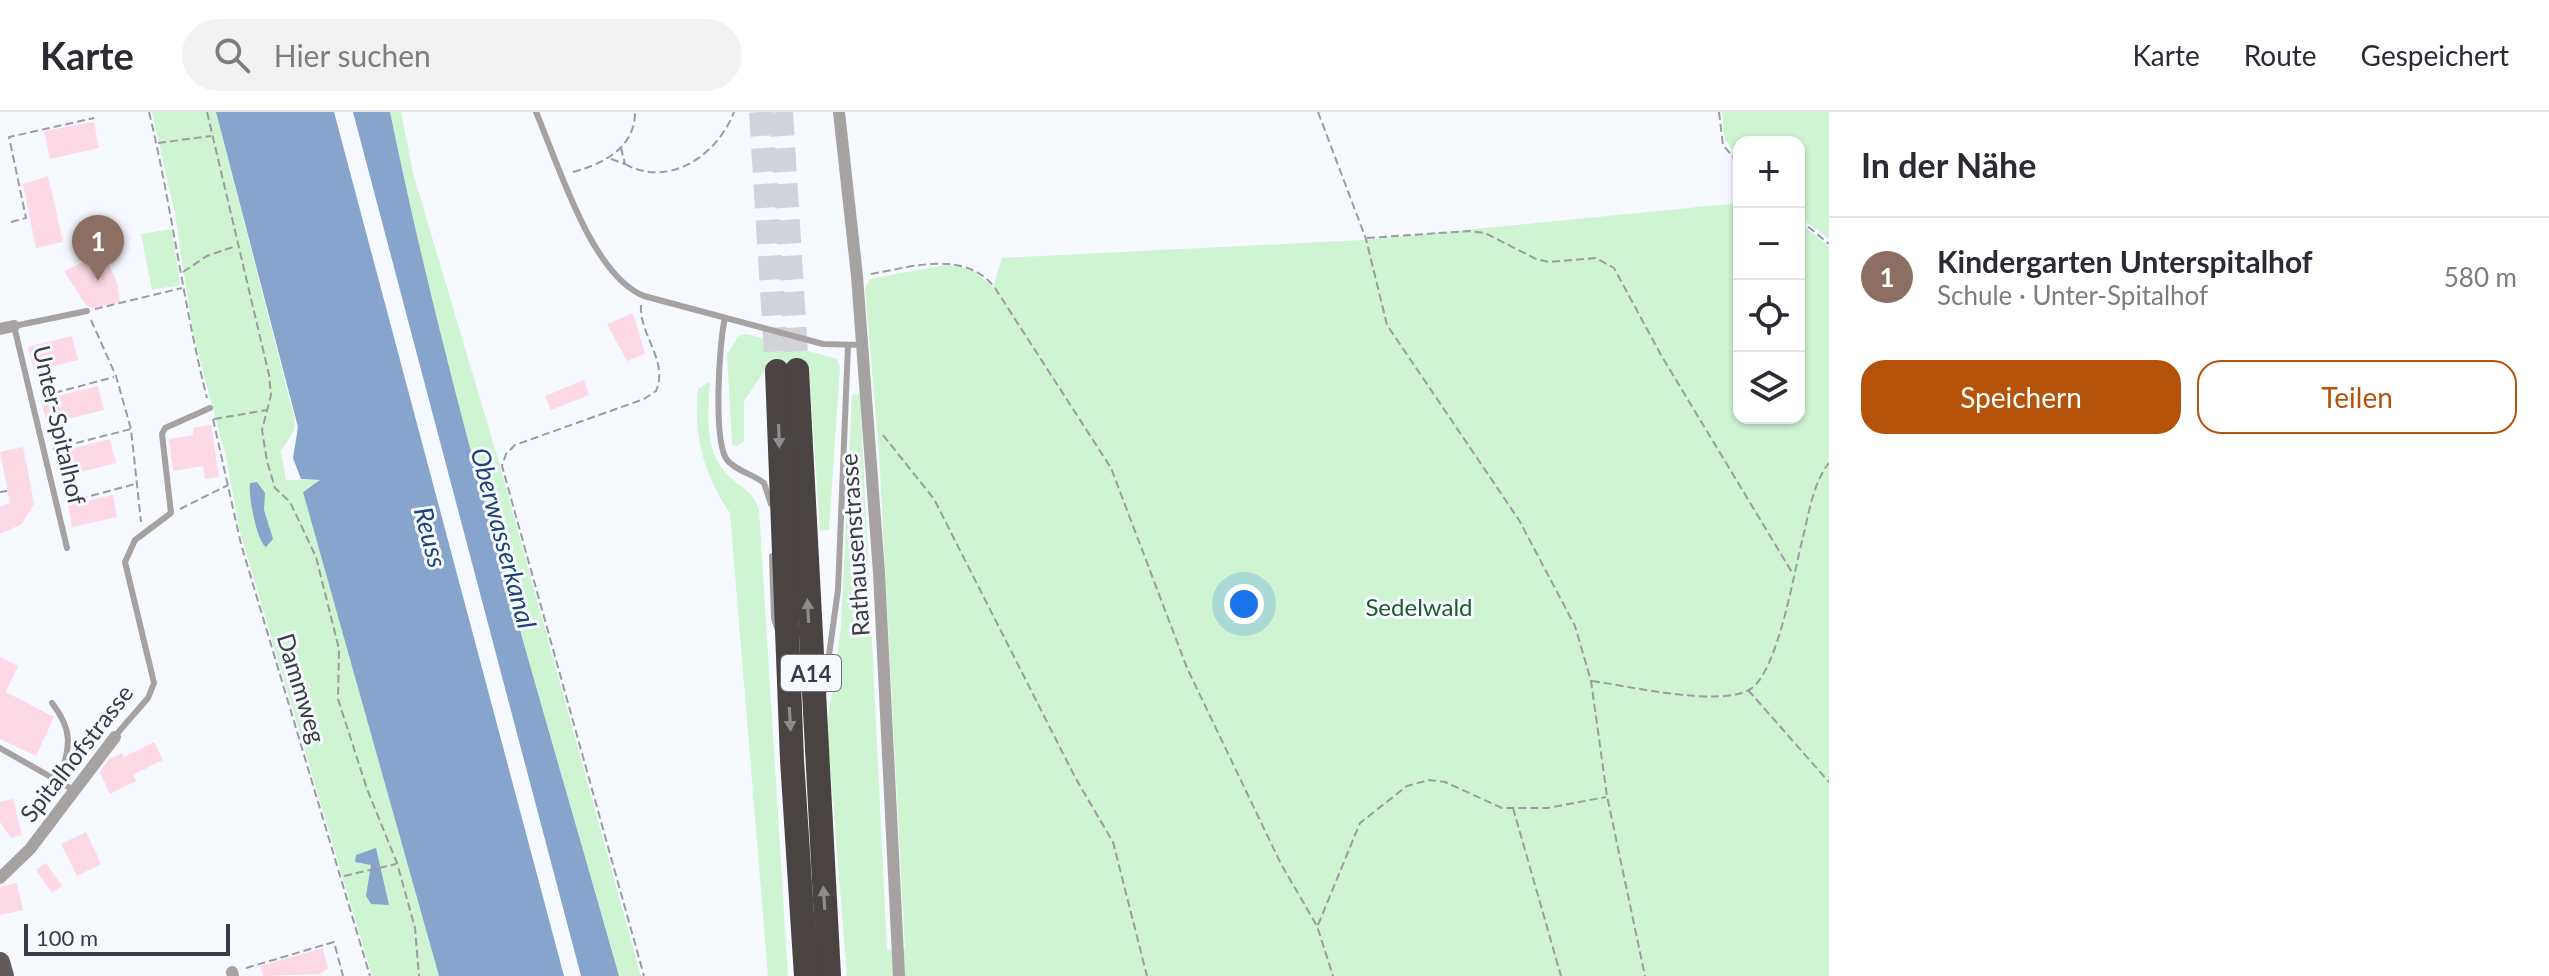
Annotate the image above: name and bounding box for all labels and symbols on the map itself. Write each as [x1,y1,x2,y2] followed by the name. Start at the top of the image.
[72,215,124,281] pin: 1
[28,343,93,508] street label: Unter-Spitalhof
[773,424,786,449] one-way arrow
[464,444,544,632] water label: Oberwasserkanal
[833,453,875,637] street label: Rathausenstrasse
[408,503,454,571] water label: Reuss
[1224,584,1264,624] your location
[1365,592,1473,621] park label: Sedelwald
[802,598,815,623] one-way arrow
[272,630,332,746] street label: Dammweg
[781,655,841,691] road number: A14
[13,679,139,827] street label: Spitalhofstrasse
[784,707,797,732] one-way arrow
[817,885,830,910] one-way arrow
[24,920,230,956] scale bar

